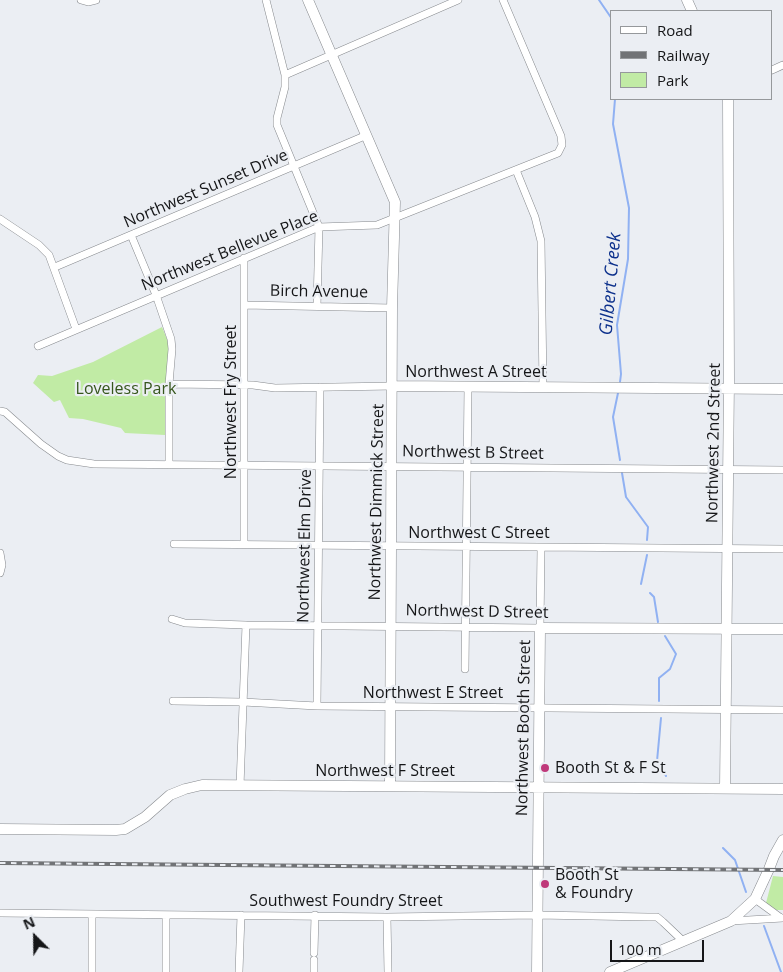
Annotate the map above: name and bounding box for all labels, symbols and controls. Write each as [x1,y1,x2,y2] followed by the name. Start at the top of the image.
[610,10,773,100] legend
[657,20,693,40] text: Road
[657,45,710,65] text: Railway
[657,70,688,90] text: Park
[121,146,291,232] street label: Northwest Sunset Drive
[139,207,321,295] street label: Northwest Bellevue Place
[596,232,626,336] water label: Gilbert Creek
[270,282,368,302] street label: Birch Avenue
[221,325,241,479] street label: Northwest Fry Street
[405,362,547,382] street label: Northwest A Street
[703,363,725,523] street label: Northwest 2nd Street
[76,379,176,399] park label: Loveless Park
[366,403,388,601] street label: Northwest Dimmick Street
[402,442,544,464] street label: Northwest B Street
[294,469,316,623] street label: Northwest Elm Drive
[408,523,550,543] street label: Northwest C Street
[405,601,549,623] street label: Northwest D Street
[513,640,535,816] street label: Northwest Booth Street
[363,683,503,703] street label: Northwest E Street
[555,758,666,778] place label: Booth St & F St
[315,761,455,781] street label: Northwest F Street
[539,762,551,774] marker: Booth St & F St
[555,865,633,903] place label: Booth St & Foundry
[539,878,551,890] marker: Booth St & Foundry
[249,891,443,911] street label: Southwest Foundry Street
[10,912,60,962] north arrow
[20,912,38,934] text: N
[613,930,707,962] scale bar
[618,939,662,959] text: 100 m

